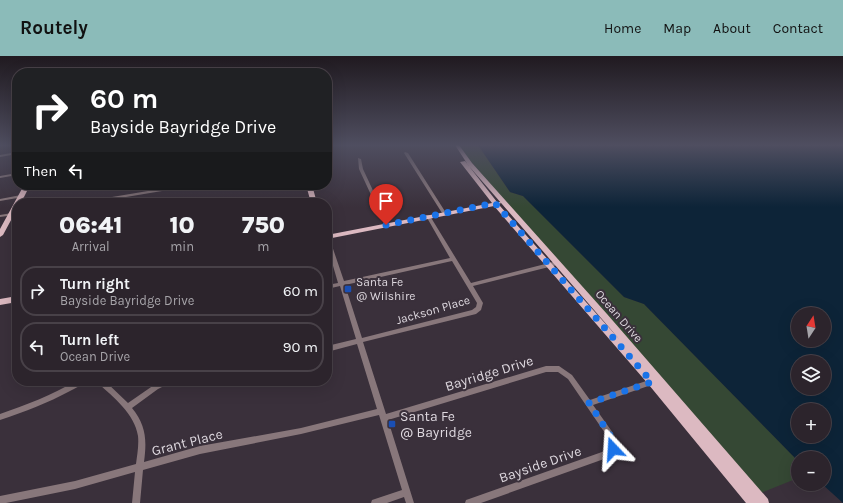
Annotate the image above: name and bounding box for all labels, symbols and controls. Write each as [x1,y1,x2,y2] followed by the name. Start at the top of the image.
[20,17,88,39] text: Routely
[604,20,641,37] text: Home
[663,20,691,37] text: Map
[713,20,751,37] text: About
[773,20,823,37] text: Contact
[90,82,158,115] text: 60 m
[24,84,76,136] icon: right
[90,116,276,138] text: Bayside Bayridge Drive
[65,160,87,182] icon: left
[24,162,57,180] text: Then
[369,184,403,225] pin
[375,190,397,212] icon: arrive
[59,211,122,239] text: 06:41
[169,211,195,239] text: 10
[242,211,285,239] text: 750
[72,239,110,254] text: Arrival
[170,239,194,254] text: min
[257,239,269,254] text: m
[60,275,130,293] text: Turn right
[356,275,415,303] place label: Santa Fe @ Wilshire
[26,280,48,302] icon: right
[283,282,318,300] text: 60 m
[343,284,353,294] marker: Santa Fe @ Wilshire
[592,287,646,345] street label: Ocean Drive
[60,293,195,308] text: Bayside Bayridge Drive
[394,293,472,327] street label: Jackson Place
[791,307,831,347] north arrow
[791,307,831,491] map controls
[60,331,119,349] text: Turn left
[26,336,48,358] icon: left
[283,338,318,356] text: 90 m
[60,349,130,364] text: Ocean Drive
[443,352,535,395] street label: Bayridge Drive
[791,355,831,395] button: layers
[791,403,831,443] button: +
[400,408,472,441] place label: Santa Fe @ Bayridge
[387,419,397,429] marker: Santa Fe @ Bayridge
[150,425,224,460] street label: Grant Place
[592,428,634,470] position arrow
[497,442,584,487] street label: Bayside Drive
[791,451,831,491] button: −

